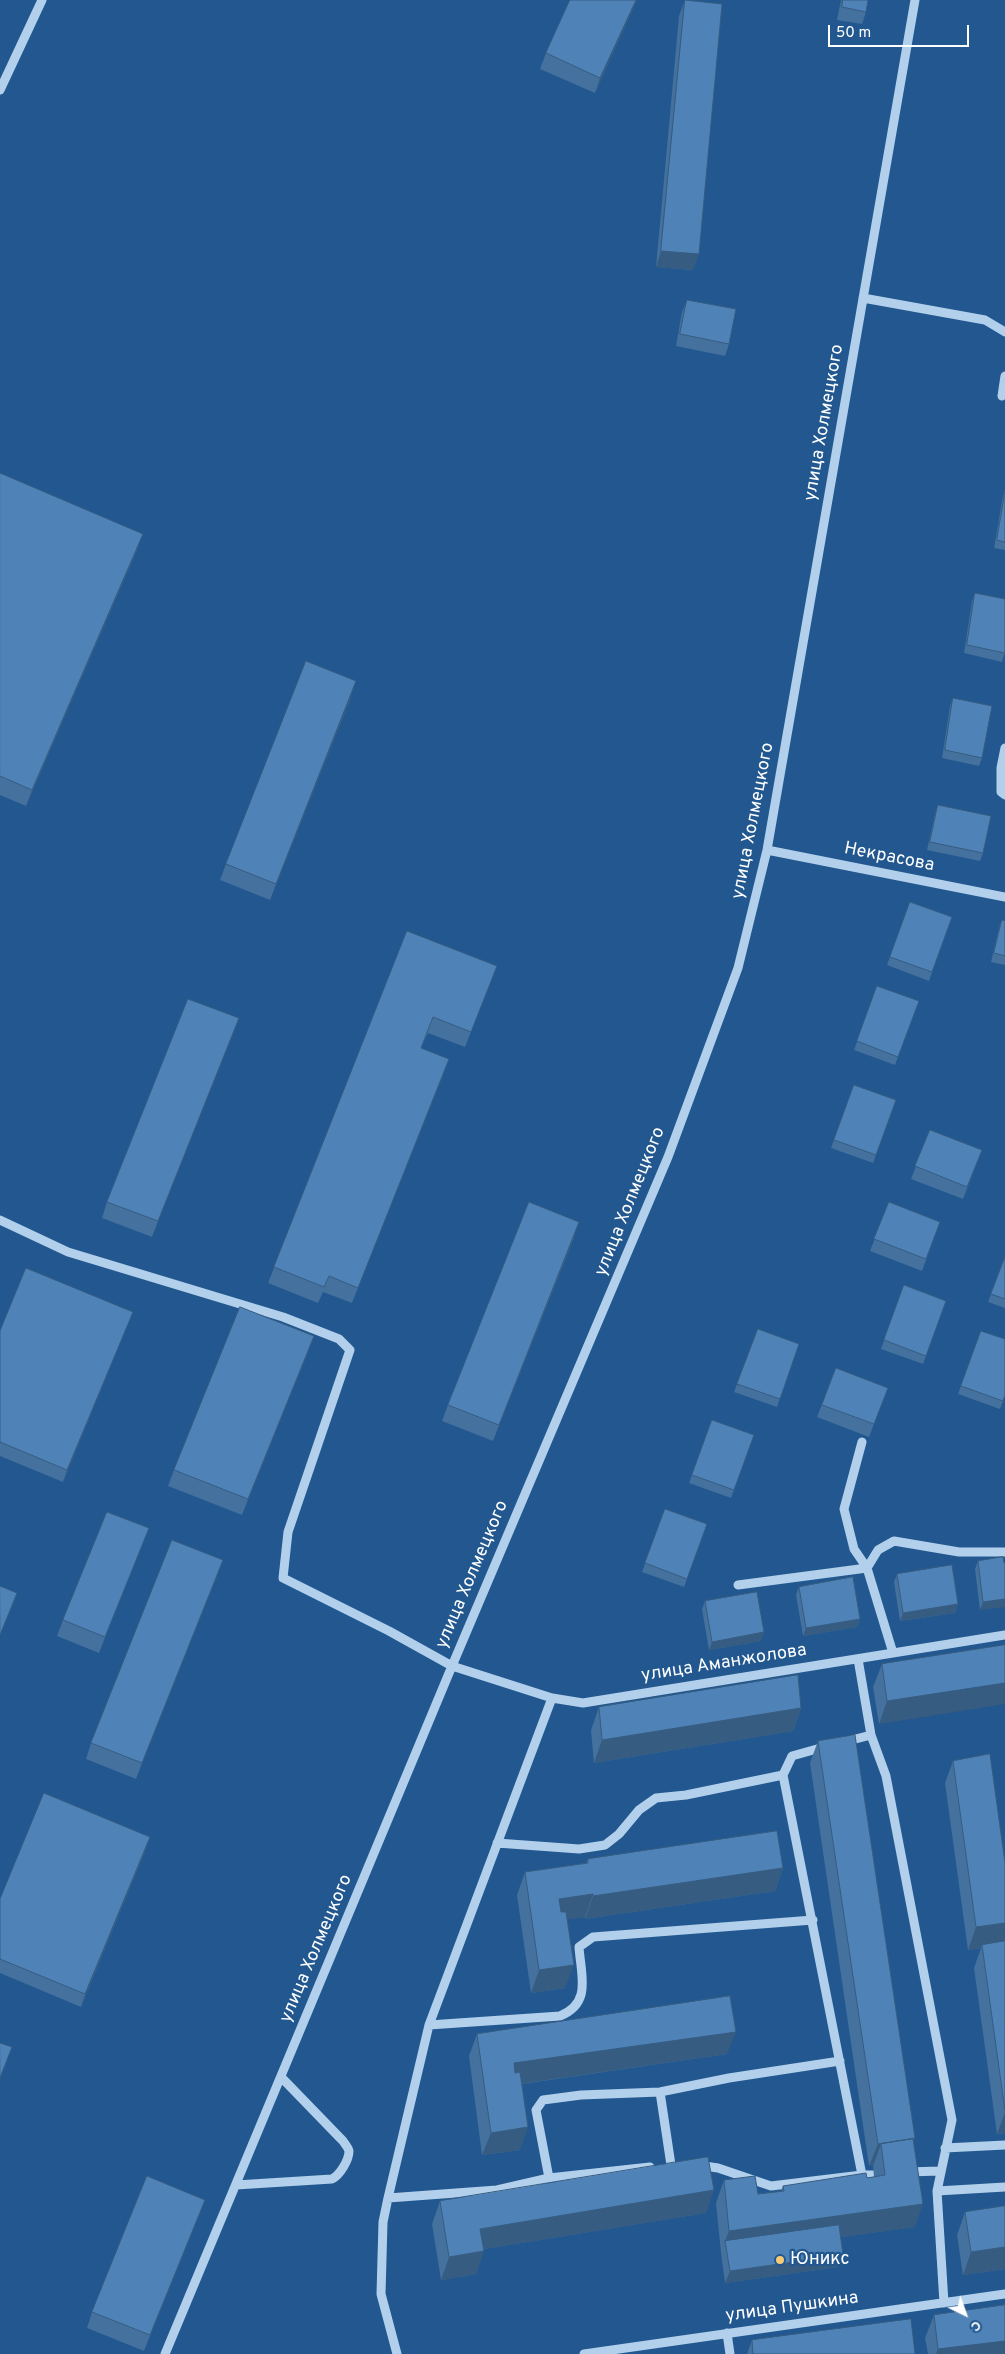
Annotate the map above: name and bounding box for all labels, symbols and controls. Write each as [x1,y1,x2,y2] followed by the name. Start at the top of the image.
[830,15,971,47] scale bar
[836,24,871,43] text: 50 m
[801,343,849,503] street label: улица Холмецкого
[728,741,780,901] street label: улица Холмецкого
[842,839,936,877] street label: Некрасова
[591,1124,671,1280] street label: улица Холмецкого
[432,1498,514,1652] street label: улица Холмецкого
[640,1640,808,1688] street label: улица Аманжолова
[276,1872,358,2026] street label: улица Холмецкого
[790,2249,849,2271] place label: Юникс
[774,2254,786,2266] marker: Юникс
[724,2288,860,2328] street label: улица Пушкина
[940,2289,990,2339] north arrow
[966,2316,984,2335] text: С

